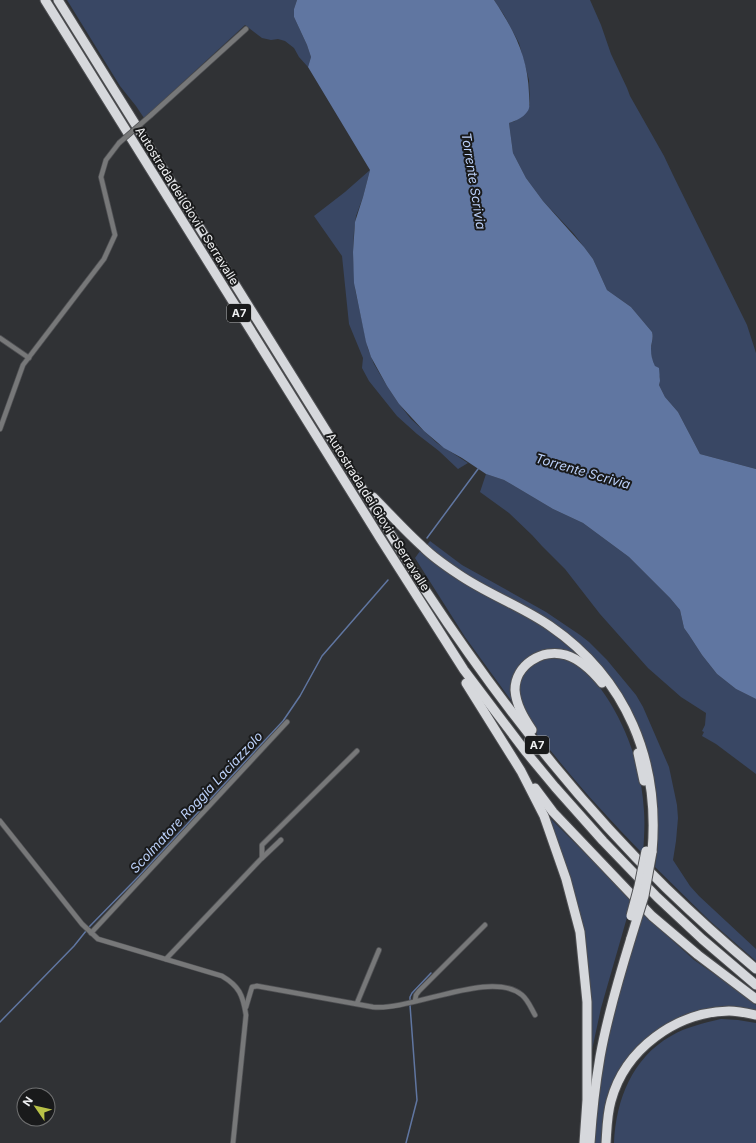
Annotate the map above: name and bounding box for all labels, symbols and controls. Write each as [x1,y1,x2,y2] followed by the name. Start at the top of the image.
[132,124,242,287] street label: Autostrada dei Giovi - Serravalle
[458,131,490,231] water label: Torrente Scrivia
[227,304,251,322] road number: A7
[323,430,433,593] street label: Autostrada dei Giovi - Serravalle
[534,450,632,492] water label: Torrente Scrivia
[126,728,266,876] water label: Scolmatore Roggia Laciazzolo
[525,736,549,754] road number: A7
[16,1087,56,1127] north arrow
[20,1094,36,1109] text: N

